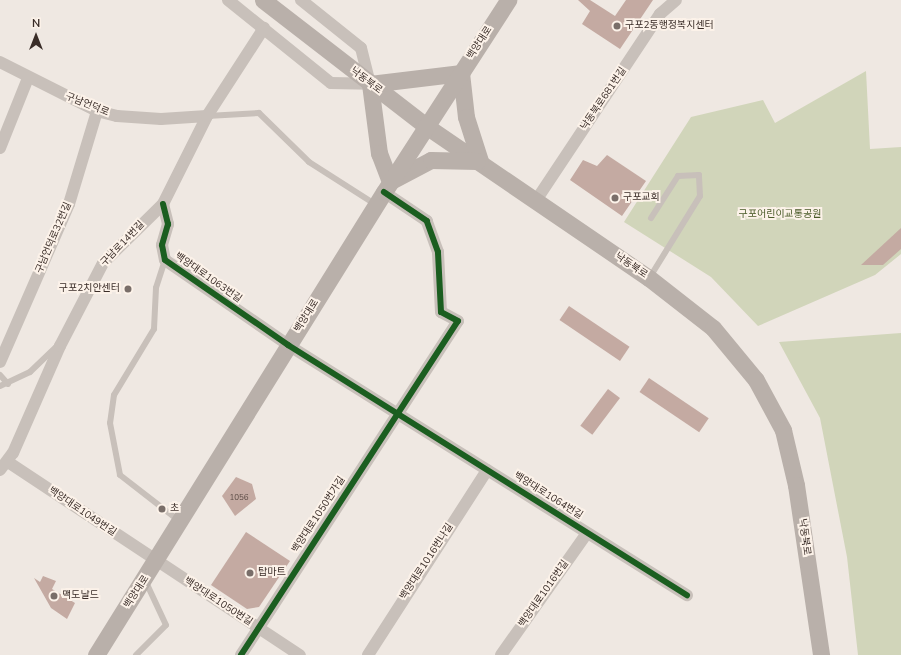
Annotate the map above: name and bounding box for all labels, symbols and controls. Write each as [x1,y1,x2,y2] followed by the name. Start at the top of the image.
[16,16,56,56] north arrow
[32,16,40,31] text: N
[625,20,714,32] place label: 구포2동행정복지센터
[612,21,622,31] marker: 구포2동행정복지센터
[465,24,495,62] street label: 백양대로
[348,65,384,97] street label: 낙동북로
[579,65,629,133] street label: 낙동북로681번길
[63,91,111,119] street label: 구남언덕로
[623,192,660,204] place label: 구포교회
[610,193,620,203] marker: 구포교회
[34,200,74,276] street label: 구남언덕로32번길
[739,209,821,221] park label: 구포어린이교통공원
[99,219,147,269] street label: 구남로14번길
[172,250,244,306] street label: 백양대로1063번길
[612,251,650,281] street label: 낙동북로
[59,283,120,295] place label: 구포2치안센터
[123,284,133,294] marker: 구포2치안센터
[292,297,322,335] street label: 백양대로
[511,470,585,522] street label: 백양대로1064번길
[290,475,348,555] street label: 백양대로1050번가길
[46,485,118,539] street label: 백양대로1049번길
[229,493,249,503] house number: 1056
[170,503,179,515] place label: 초
[157,504,167,514] marker: 초
[795,518,813,556] street label: 낙동북로
[398,522,456,602] street label: 백양대로1016번나길
[516,558,572,630] street label: 백양대로1016번길
[258,567,286,579] place label: 탑마트
[245,568,255,578] marker: 탑마트
[122,573,152,611] street label: 백양대로
[182,575,254,629] street label: 백양대로1050번길
[62,590,99,602] place label: 맥도날드
[49,591,59,601] marker: 맥도날드

